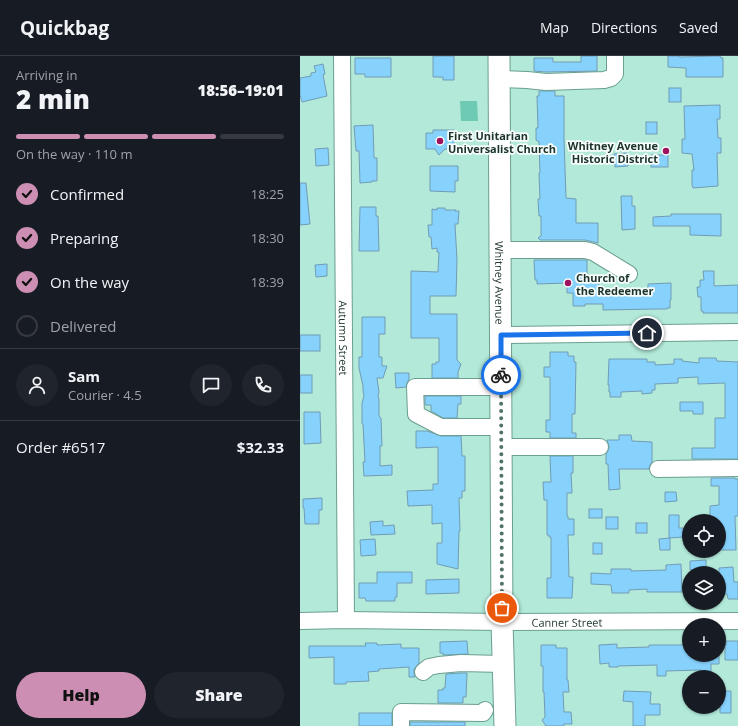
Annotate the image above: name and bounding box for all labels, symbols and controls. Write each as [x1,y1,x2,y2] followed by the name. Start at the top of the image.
[20,15,109,41] text: Quickbag
[540,18,569,37] text: Map
[591,18,657,37] text: Directions
[679,18,718,37] text: Saved
[16,66,78,84] text: Arriving in
[198,80,284,100] text: 18:56–19:01
[16,81,90,117] text: 2 min
[448,128,556,156] place label: First Unitarian Universalist Church
[435,136,445,146] marker: First Unitarian Universalist Church
[568,138,658,166] place label: Whitney Avenue Historic District
[16,145,132,163] text: On the way · 110 m
[661,146,671,156] marker: Whitney Avenue Historic District
[16,183,38,205] icon: check
[50,184,124,204] text: Confirmed
[251,185,284,203] text: 18:25
[16,227,38,249] icon: check
[50,228,118,248] text: Preparing
[251,229,284,247] text: 18:30
[492,241,508,325] street label: Whitney Avenue
[576,270,653,298] place label: Church of the Redeemer
[16,271,38,293] icon: check
[50,272,129,292] text: On the way
[251,273,284,291] text: 18:39
[563,278,573,288] marker: Church of the Redeemer
[336,300,352,376] street label: Autumn Street
[50,316,117,336] text: Delivered
[630,316,664,350] pin
[636,322,658,344] icon: home
[481,355,521,395] courier
[16,364,58,406] button: person
[190,364,232,406] button: chat
[242,364,284,406] button: phone
[490,364,512,386] icon: bike
[68,366,100,386] text: Sam
[68,386,142,404] text: Courier · 4.5
[16,437,105,457] text: Order #6517
[237,437,284,457] text: $32.33
[682,514,726,714] map controls
[682,514,726,558] button: locate
[682,566,726,610] button: layers
[485,591,519,625] pin
[491,597,513,619] icon: bag
[532,614,603,629] street label: Canner Street
[682,618,726,662] button: +
[682,670,726,714] button: −
[16,672,146,718] button: Help
[154,672,284,718] button: Share

